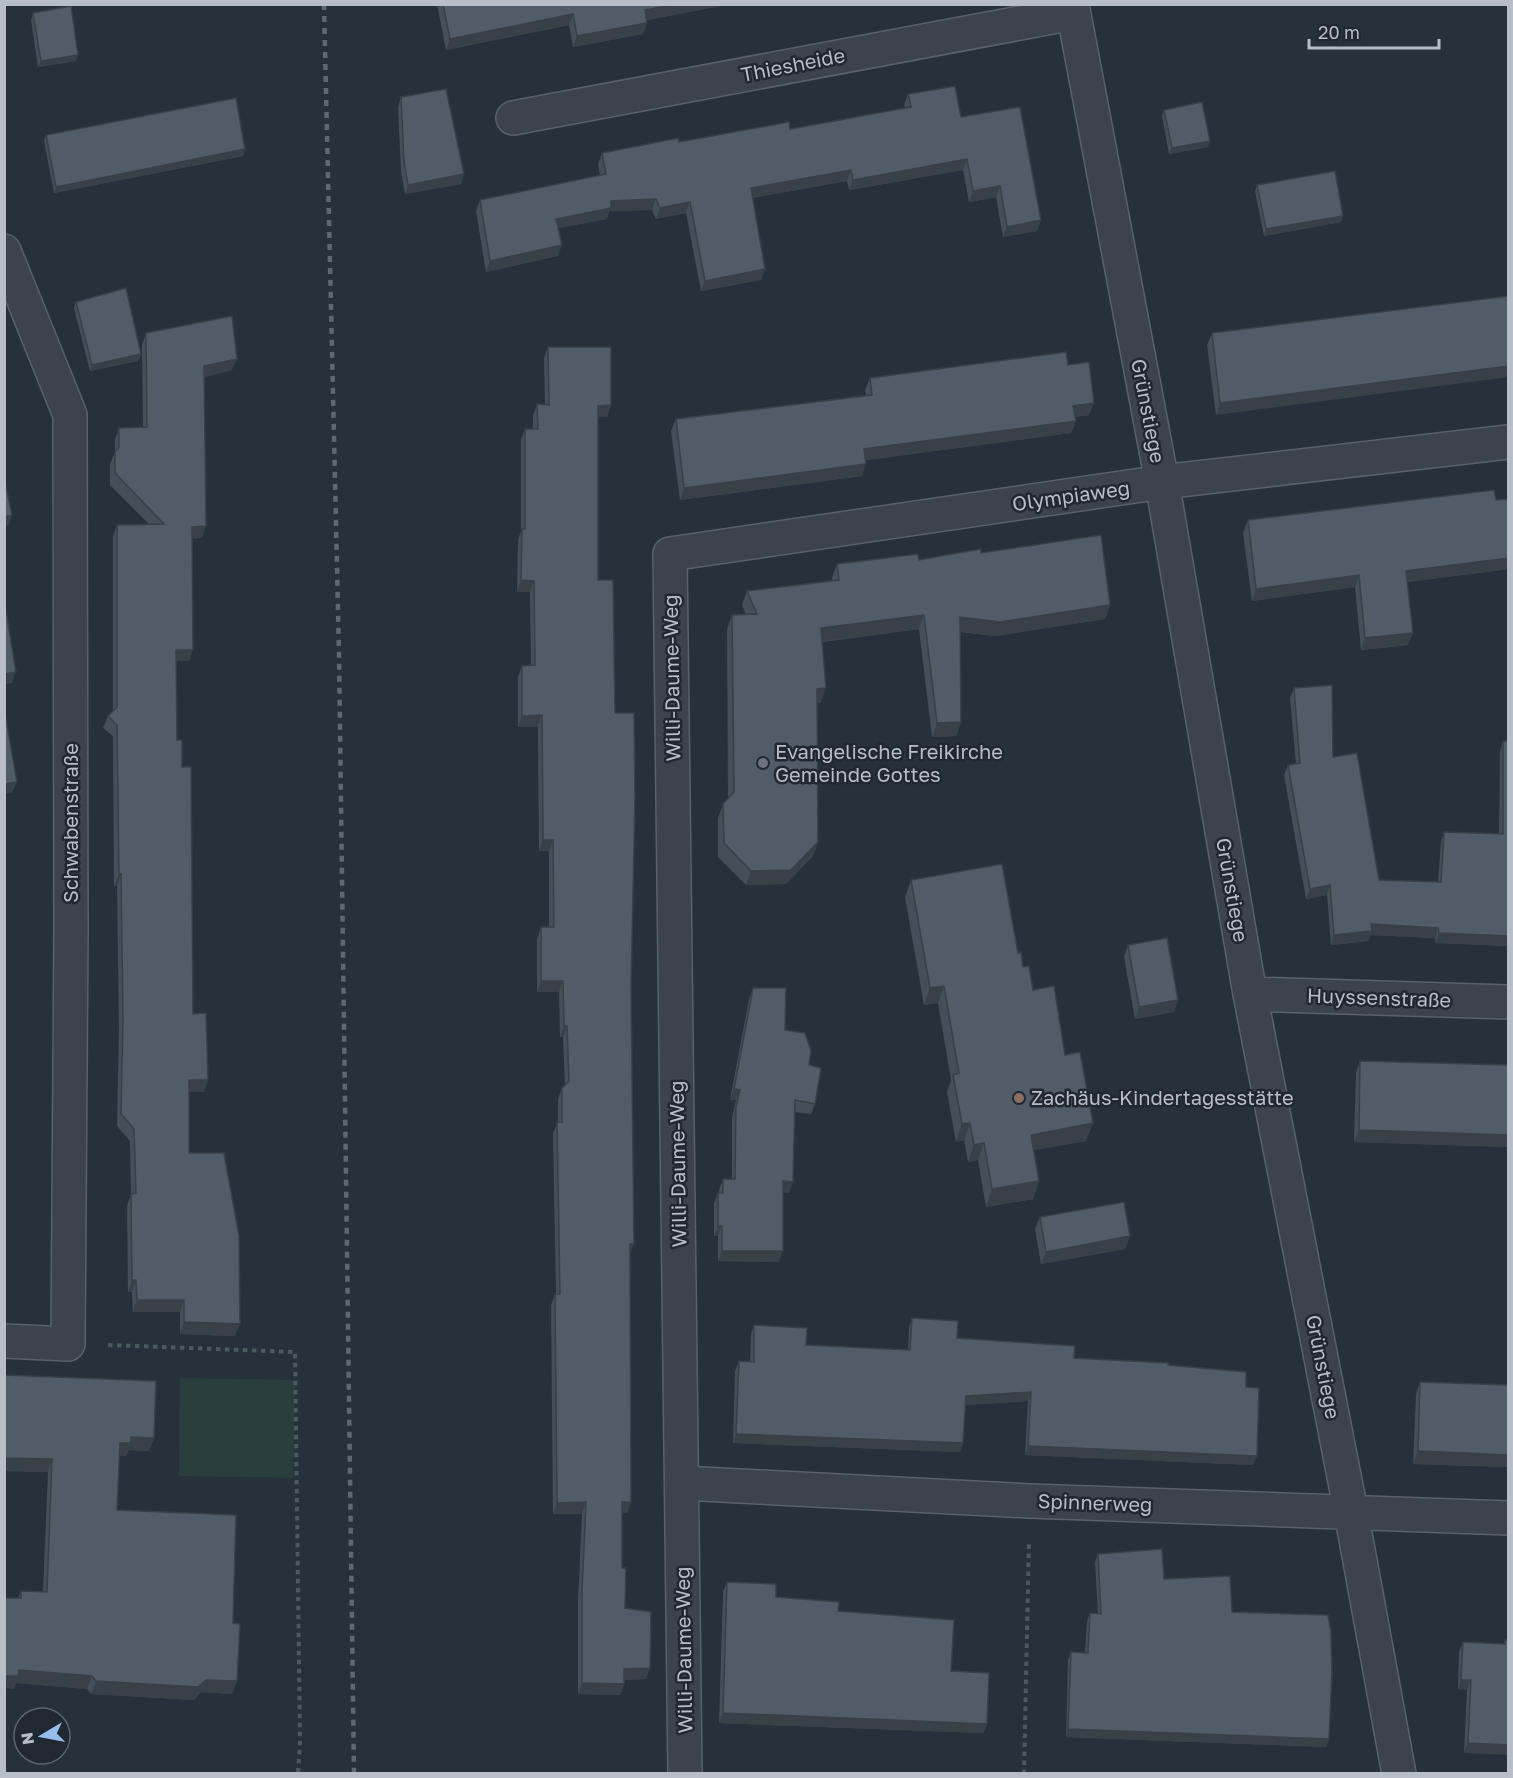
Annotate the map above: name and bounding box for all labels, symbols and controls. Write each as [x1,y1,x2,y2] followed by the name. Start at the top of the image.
[1309,12,1440,50] scale bar
[1318,21,1360,43] text: 20 m
[739,42,847,86] street label: Thiesheide
[1127,357,1171,465] street label: Grünstiege
[1011,475,1131,515] street label: Olympiaweg
[658,594,684,762] street label: Willi-Daume-Weg
[775,739,1003,786] place label: Evangelische Freikirche Gemeinde Gottes
[58,743,82,903] street label: Schwabenstraße
[756,756,770,770] marker: Evangelische Freikirche Gemeinde Gottes
[1212,836,1254,944] street label: Grünstiege
[1307,982,1452,1012] street label: Huyssenstraße
[664,1080,690,1248] street label: Willi-Daume-Weg
[1031,1085,1294,1109] place label: Zachäus-Kindertagesstätte
[1012,1091,1026,1105] marker: Zachäus-Kindertagesstätte
[1302,1313,1346,1421] street label: Grünstiege
[1037,1488,1153,1516] street label: Spinnerweg
[670,1566,696,1734] street label: Willi-Daume-Weg
[12,1706,72,1766] north arrow
[16,1731,38,1746] text: N

